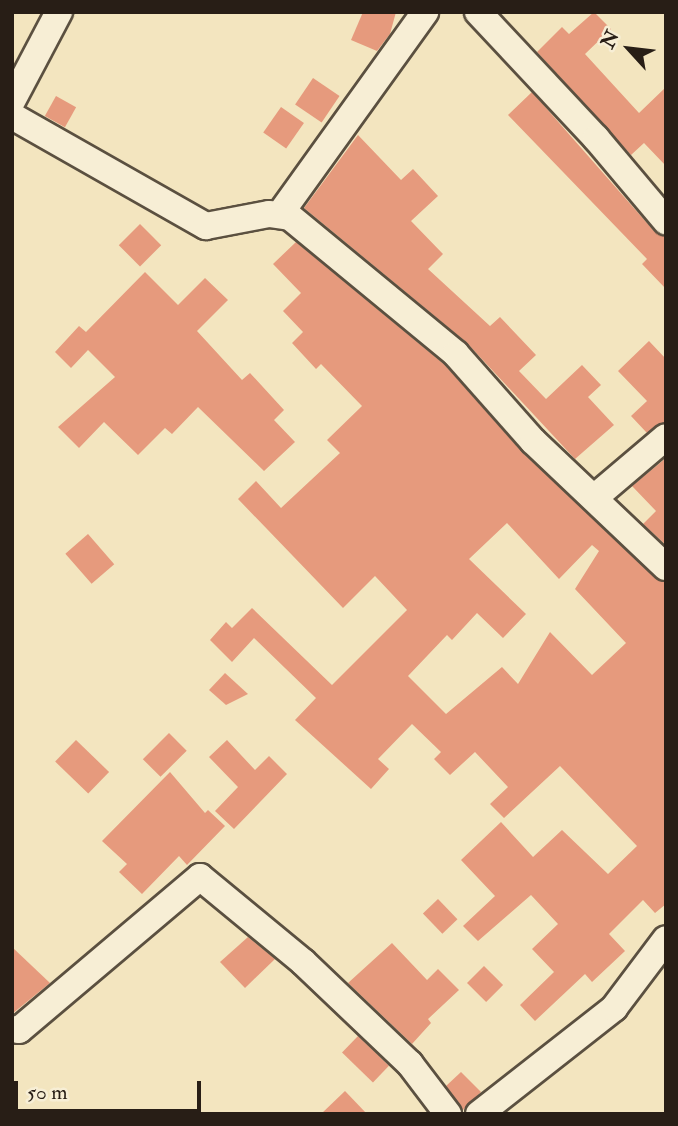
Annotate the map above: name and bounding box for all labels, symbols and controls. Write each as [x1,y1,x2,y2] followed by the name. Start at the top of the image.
[594,14,664,84] north arrow
[596,26,625,53] text: N
[18,1066,205,1110] scale bar
[27,1079,68,1106] text: 50 m

